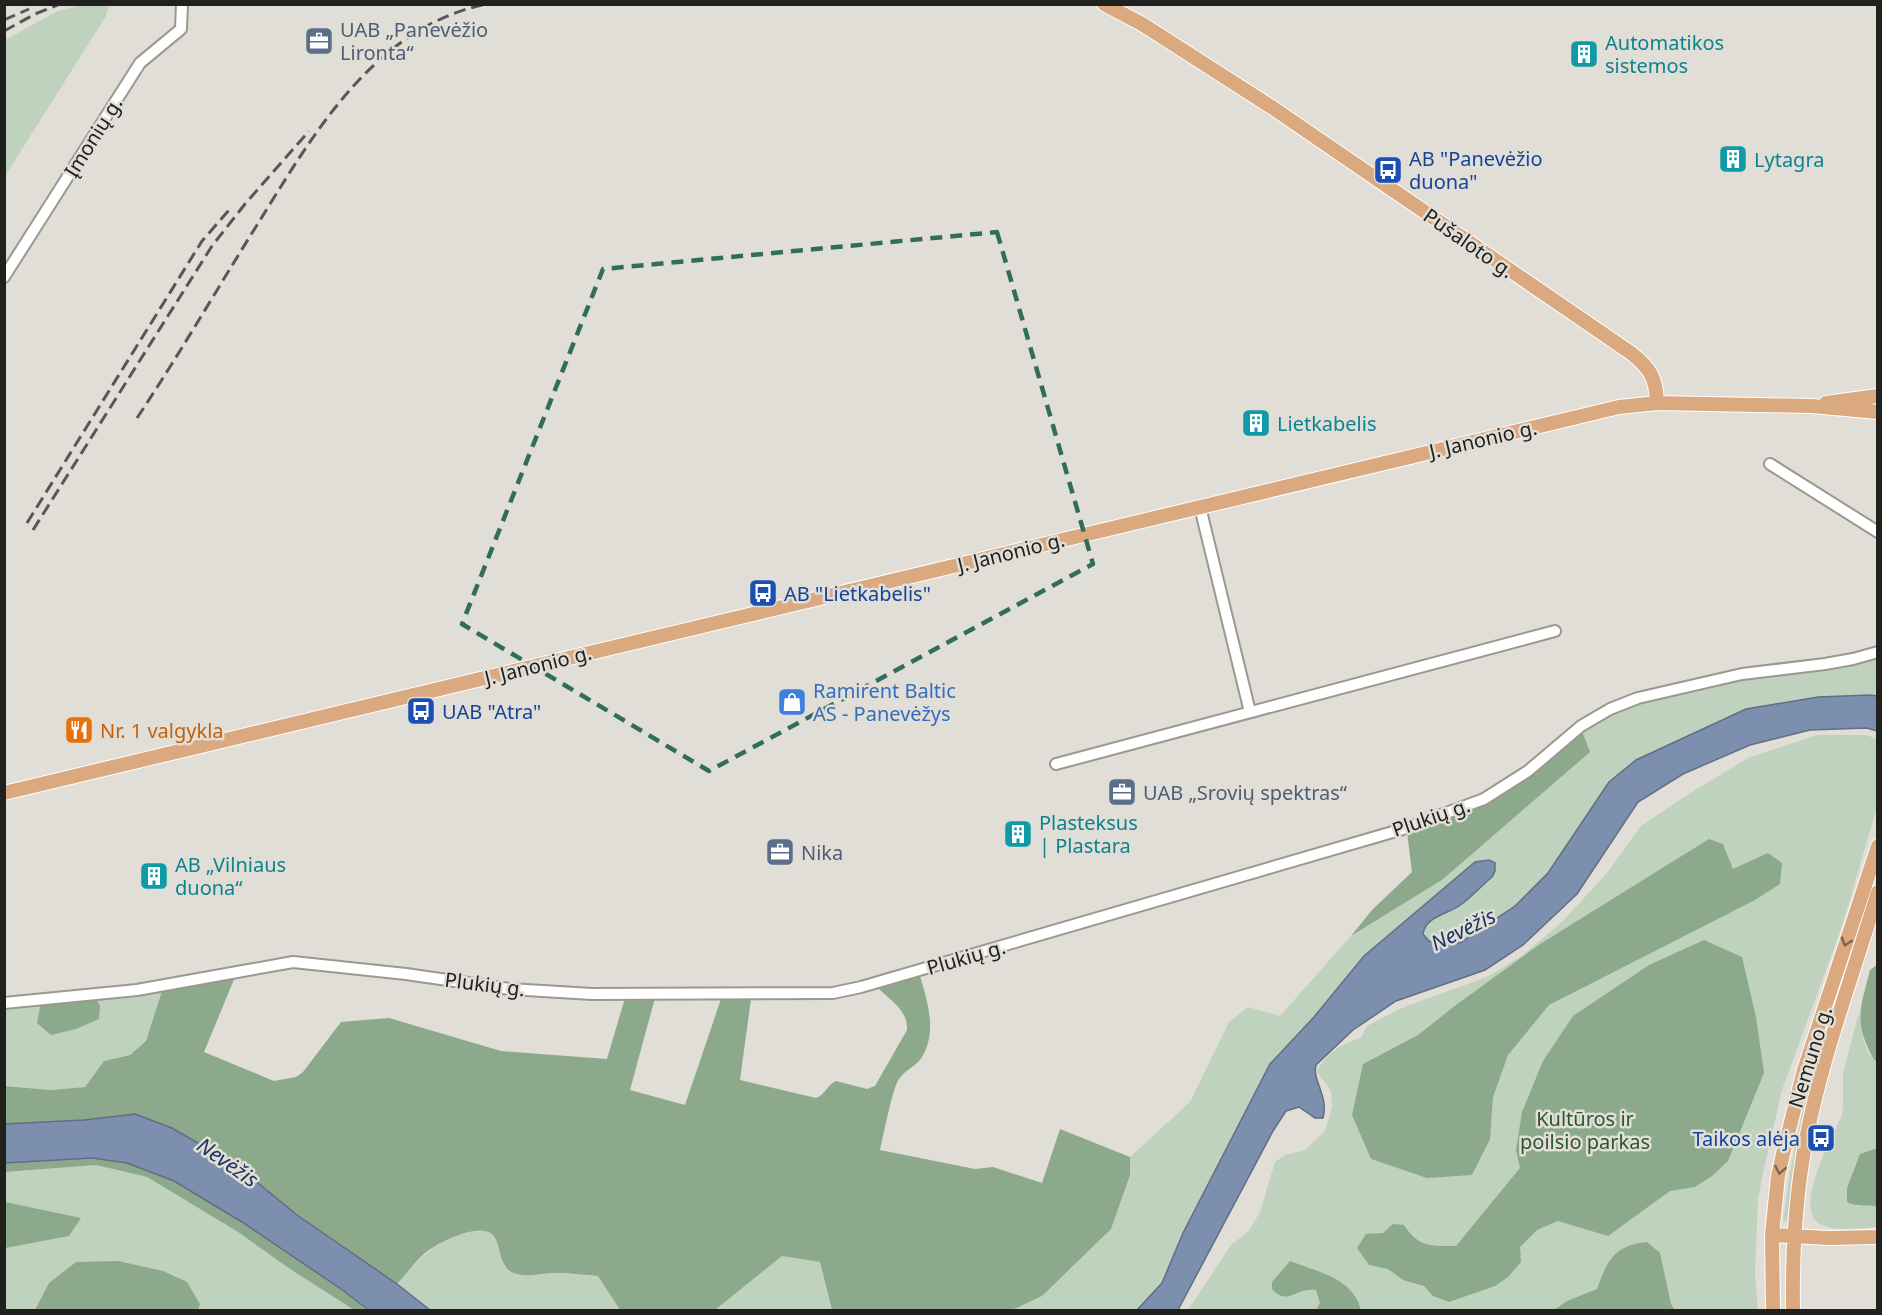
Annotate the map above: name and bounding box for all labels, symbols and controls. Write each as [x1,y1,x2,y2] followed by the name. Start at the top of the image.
[340,16,488,66] place label: UAB „Panevėžio Lironta“
[303,25,335,57] office icon: UAB „Panevėžio Lironta“
[1605,29,1724,79] place label: Automatikos sistemos
[1568,38,1600,70] building icon: Automatikos sistemos
[58,92,128,182] street label: Įmonių g.
[1717,143,1749,175] building icon: Lytagra
[1409,145,1543,195] place label: AB "Panevėžio duona"
[1754,146,1825,173] place label: Lytagra
[1372,154,1404,186] bus stop icon: AB "Panevėžio duona"
[1418,202,1520,284] street label: Pušaloto g.
[1240,407,1272,439] building icon: Lietkabelis
[1277,410,1377,437] place label: Lietkabelis
[1425,414,1539,465] street label: J. Janonio g.
[953,526,1067,579] street label: J. Janonio g.
[747,577,779,609] bus stop icon: AB "Lietkabelis"
[784,580,931,607] place label: AB "Lietkabelis"
[480,639,594,692] street label: J. Janonio g.
[813,677,956,727] place label: Ramirent Baltic AS - Panevėžys
[776,686,808,718] shop icon: Ramirent Baltic AS - Panevėžys
[405,695,437,727] bus stop icon: UAB "Atra"
[442,698,541,725] place label: UAB "Atra"
[63,714,95,746] restaurant icon: Nr. 1 valgykla
[100,717,224,744] place label: Nr. 1 valgykla
[1106,776,1138,808] office icon: UAB „Srovių spektras“
[1143,779,1347,806] place label: UAB „Srovių spektras“
[1388,791,1474,843] street label: Plukių g.
[1039,809,1138,859] place label: Plasteksus | Plastara
[1002,818,1034,850] building icon: Plasteksus | Plastara
[764,836,796,868] office icon: Nika
[801,839,843,866] place label: Nika
[175,851,286,901] place label: AB „Vilniaus duona“
[138,860,170,892] building icon: AB „Vilniaus duona“
[1426,901,1500,957] water label: Nevėžis
[923,933,1009,981] street label: Plukių g.
[1841,936,1853,947] one-way arrow
[443,966,527,1002] street label: Plukių g.
[1782,1003,1838,1111] street label: Nemuno g.
[1520,1105,1650,1155] park label: Kultūros ir poilsio parkas
[1805,1122,1837,1154] bus stop icon: Taikos alėja
[1693,1125,1800,1152] place label: Taikos alėja
[192,1131,264,1193] water label: Nevėžis
[1774,1164,1787,1174] one-way arrow

